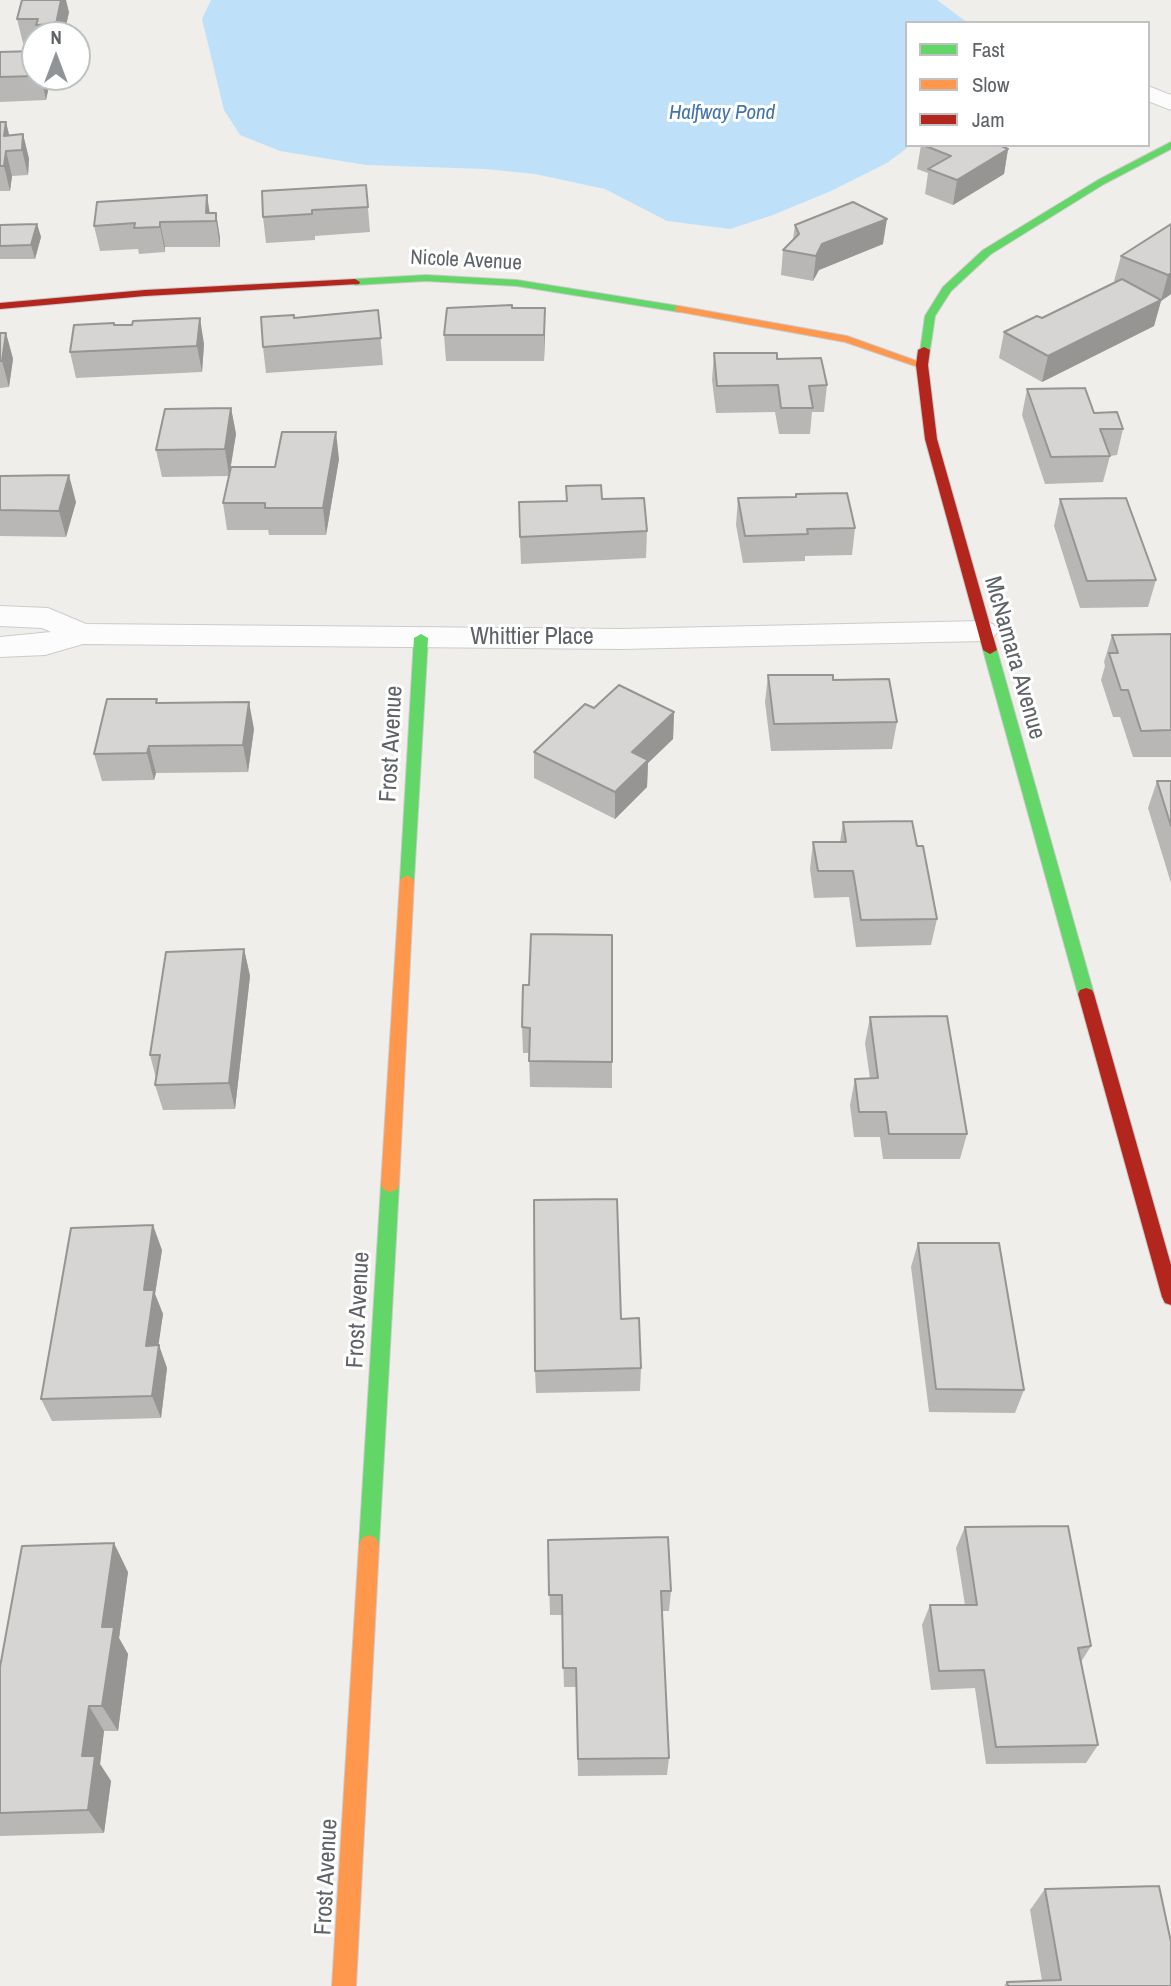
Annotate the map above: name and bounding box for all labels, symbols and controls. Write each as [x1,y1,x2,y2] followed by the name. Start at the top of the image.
[21,21,91,91] north arrow
[905,21,1150,147] legend
[50,24,62,50] text: N
[972,35,1005,64] text: Fast
[972,70,1009,99] text: Slow
[669,100,775,126] water label: Halfway Pond
[972,105,1005,134] text: Jam
[410,245,522,277] street label: Nicole Avenue
[977,573,1051,743] street label: McNamara Avenue
[470,624,594,652] street label: Whittier Place
[375,685,409,803] street label: Frost Avenue
[342,1251,376,1369] street label: Frost Avenue
[310,1818,344,1936] street label: Frost Avenue

